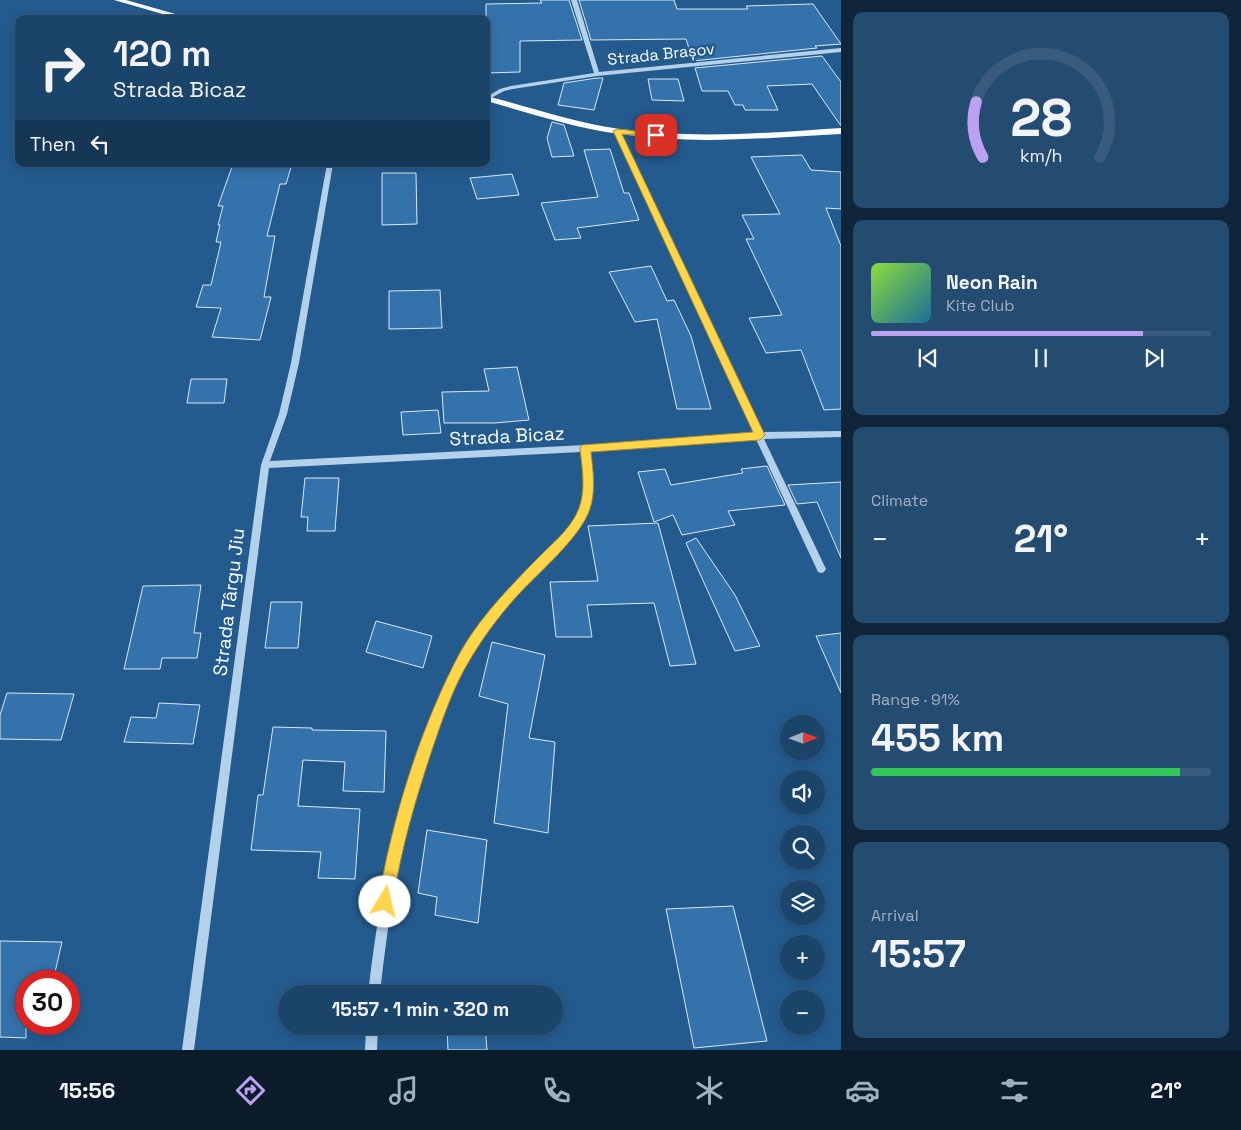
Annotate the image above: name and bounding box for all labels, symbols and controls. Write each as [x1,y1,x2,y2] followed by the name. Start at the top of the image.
[113,32,211,76] text: 120 m
[30,35,95,100] icon: right
[606,38,716,70] street label: Strada Brașov
[113,75,247,103] text: Strada Bicaz
[1010,85,1072,151] text: 28
[635,114,677,156] pin
[642,121,670,149] icon: arrive
[86,130,114,158] icon: left
[30,132,76,157] text: Then
[1020,144,1062,167] text: km/h
[946,270,1038,295] text: Neon Rain
[946,295,1015,316] text: Kite Club
[914,344,942,372] icon: previous
[1027,344,1055,372] icon: pause
[1140,344,1168,372] icon: next
[449,420,565,452] street label: Strada Bicaz
[871,490,928,511] text: Climate
[1014,515,1068,563] text: 21°
[871,521,888,557] text: −
[1194,521,1211,557] text: +
[208,527,250,677] street label: Strada Târgu Jiu
[871,689,960,710] text: Range · 91%
[871,714,1004,762] text: 455 km
[780,715,825,760] north arrow
[780,715,825,1035] map controls
[780,770,825,815] button: sound
[780,825,825,870] button: search
[358,875,410,927] position arrow
[780,880,825,925] button: layers
[871,905,919,926] text: Arrival
[871,930,966,978] text: 15:57
[780,935,825,980] button: +
[15,970,80,1035] speed limit sign: 30
[780,990,825,1035] button: −
[332,997,509,1022] text: 15:57 · 1 min · 320 m
[233,1073,268,1108] icon: directions
[386,1073,421,1108] icon: music
[539,1073,574,1108] icon: phone
[692,1073,727,1108] icon: climate
[845,1073,880,1108] icon: car
[997,1073,1032,1108] icon: filters
[59,1076,115,1104] text: 15:56
[1150,1076,1182,1104] text: 21°

